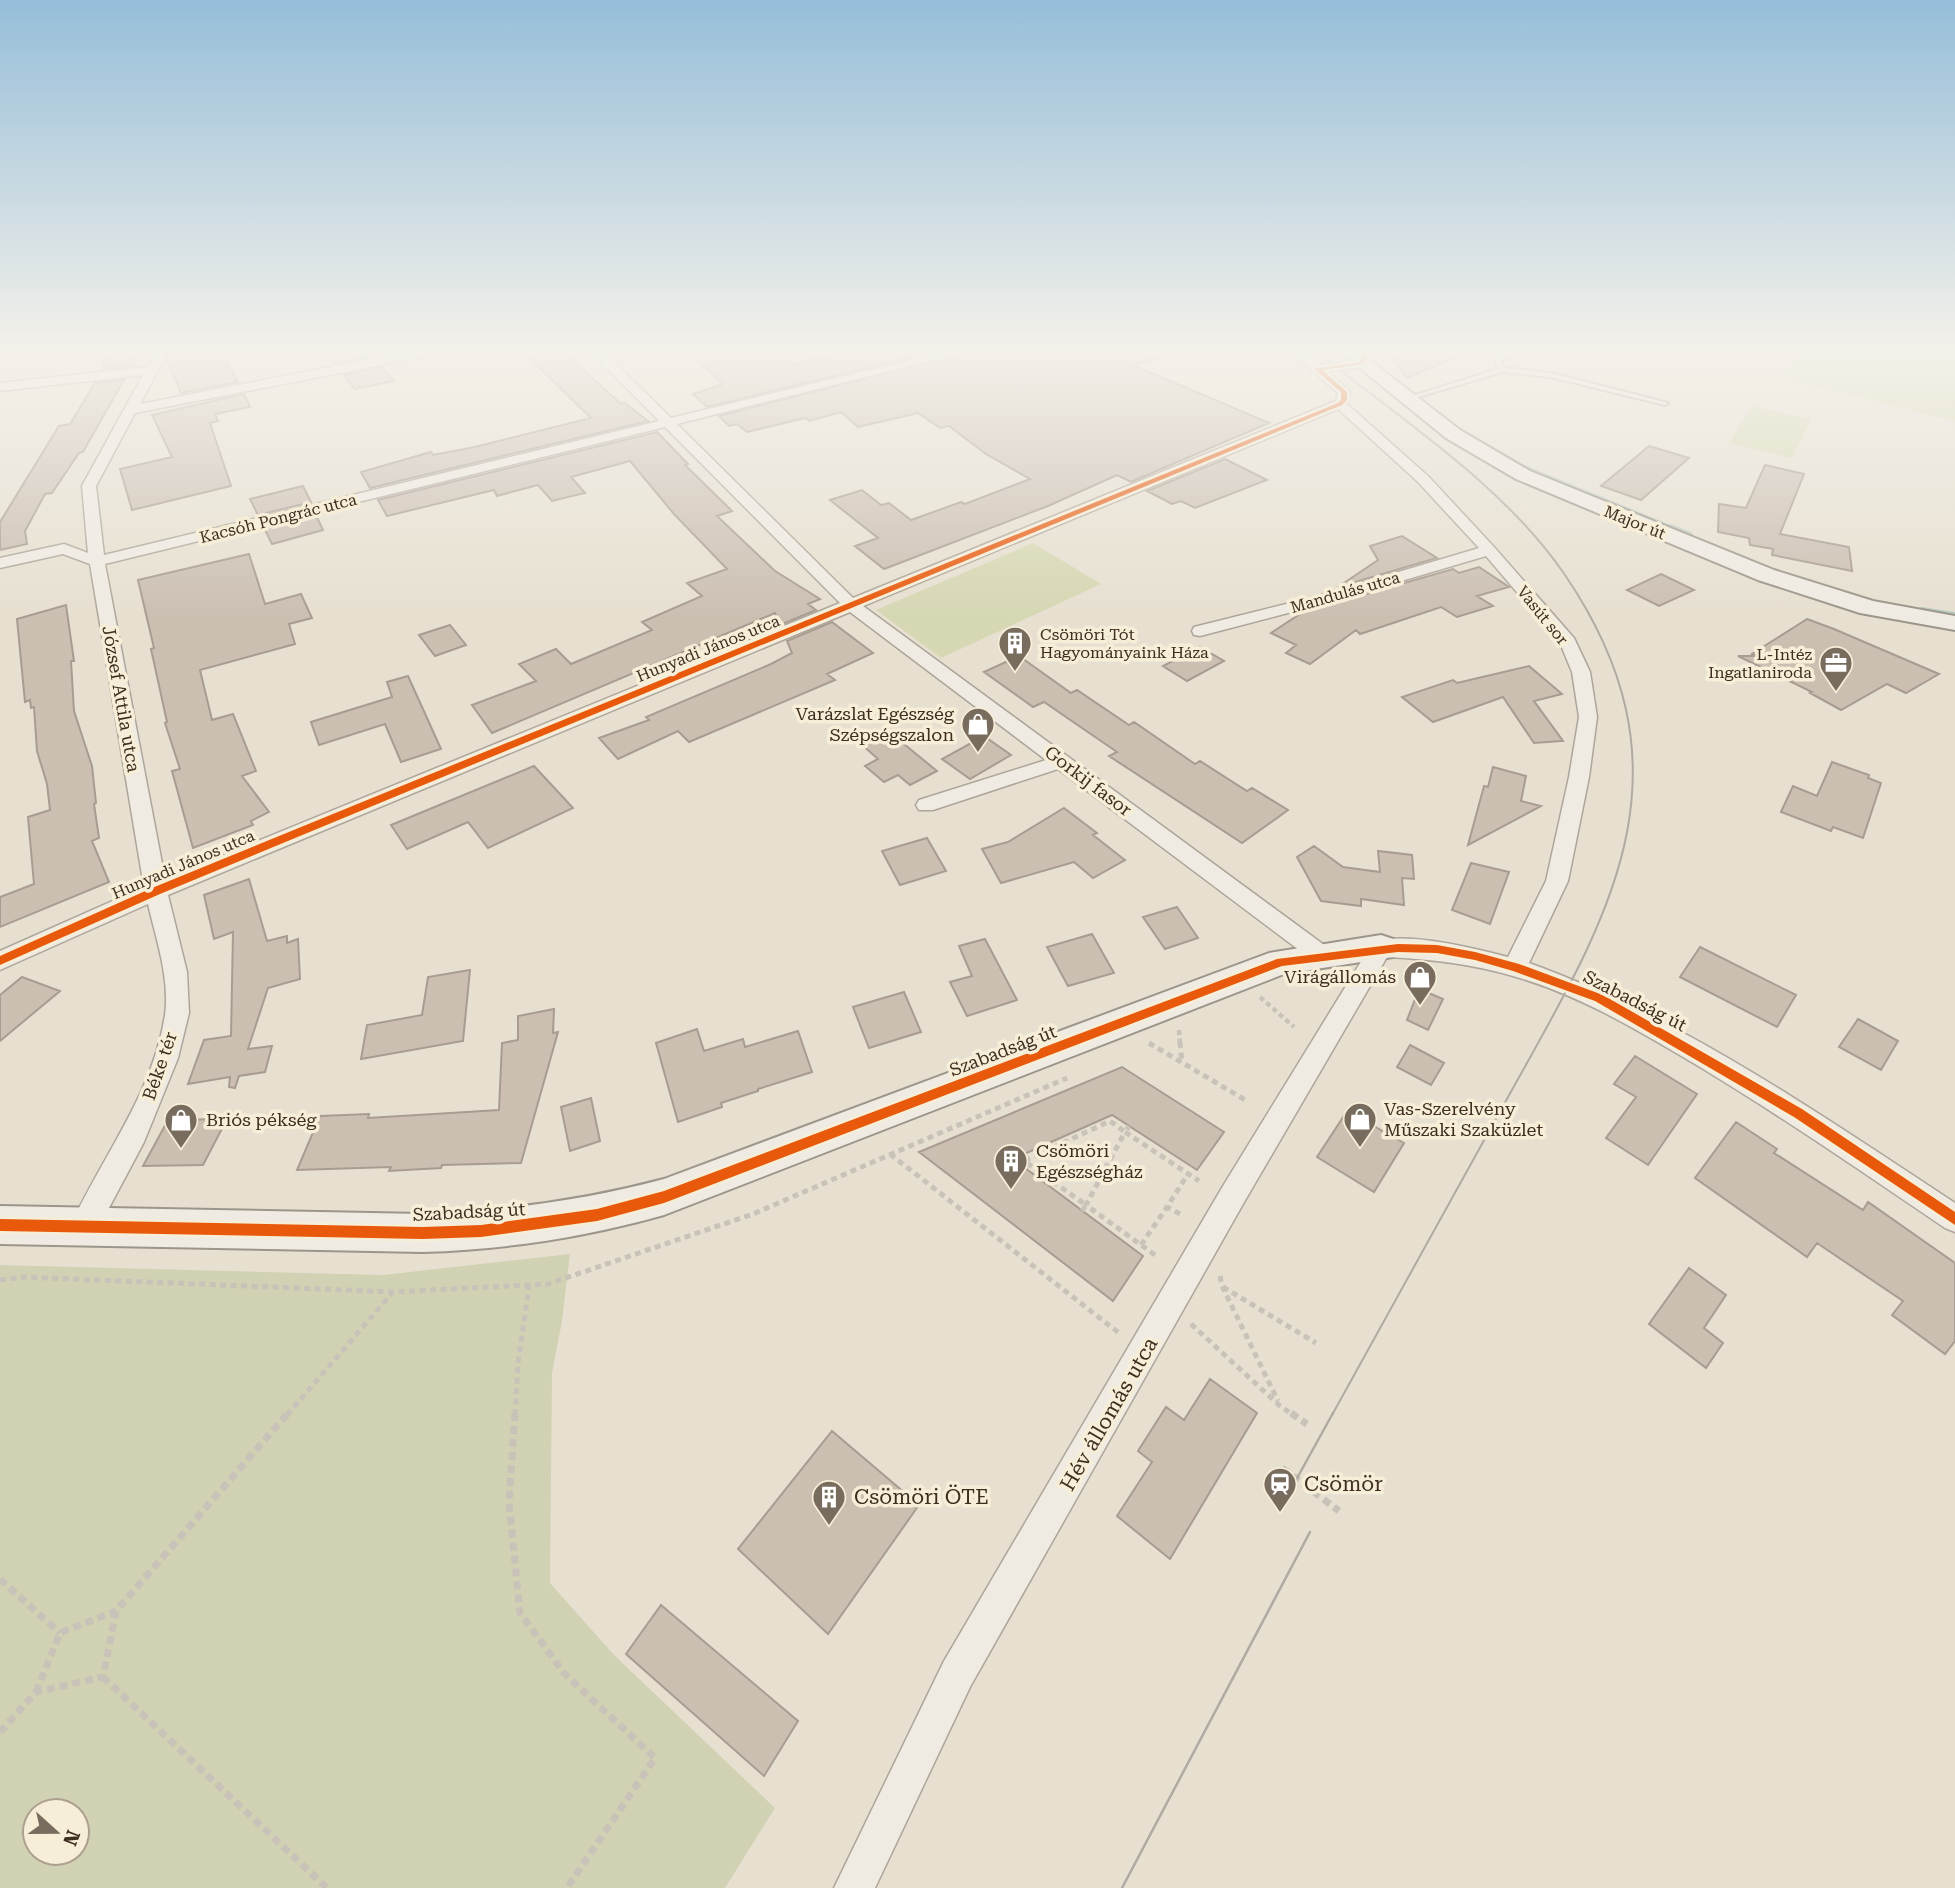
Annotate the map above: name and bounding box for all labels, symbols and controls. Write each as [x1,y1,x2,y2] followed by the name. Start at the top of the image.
[198,490,359,547] street label: Kacsóh Pongrác utca
[1601,501,1668,543] street label: Major út
[1288,568,1402,617] street label: Mandulás utca
[1513,582,1572,649] street label: Vasút sor
[634,611,783,686] street label: Hunyadi János utca
[98,624,145,774] street label: József Attila utca
[996,624,1034,673] building icon: Csömöri Tót Hagyományaink Háza
[1040,625,1209,662] place label: Csömöri Tót Hagyományaink Háza
[1817,644,1855,693] office icon: L-Intéz Ingatlaniroda
[1708,645,1812,682] place label: L-Intéz Ingatlaniroda
[796,703,955,745] place label: Varázslat Egészség Szépségszalon
[959,705,997,754] shop icon: Varázslat Egészség Szépségszalon
[1041,741,1136,820] street label: Gorkij fasor
[109,826,258,903] street label: Hunyadi János utca
[1401,958,1439,1007] shop icon: Virágállomás
[1284,966,1396,987] place label: Virágállomás
[1580,966,1691,1036] street label: Szabadság út
[946,1020,1060,1081] street label: Szabadság út
[138,1029,181,1103] street label: Béke tér
[1384,1098,1543,1140] place label: Vas-Szerelvény Műszaki Szaküzlet
[1341,1100,1379,1149] shop icon: Vas-Szerelvény Műszaki Szaküzlet
[162,1101,200,1150] shop icon: Briós pékség
[206,1109,317,1130] place label: Briós pékség
[1036,1140,1143,1182] place label: Csömöri Egészségház
[992,1142,1030,1191] building icon: Csömöri Egészségház
[412,1198,526,1225] street label: Szabadság út
[1055,1333,1163,1495] street label: Hév állomás utca
[1261,1465,1299,1514] station icon: Csömör
[1304,1472,1383,1496] place label: Csömör
[810,1478,848,1527] building icon: Csömöri ÖTE
[854,1484,989,1509] place label: Csömöri ÖTE
[21,1797,91,1867] north arrow
[58,1827,85,1849] text: N

